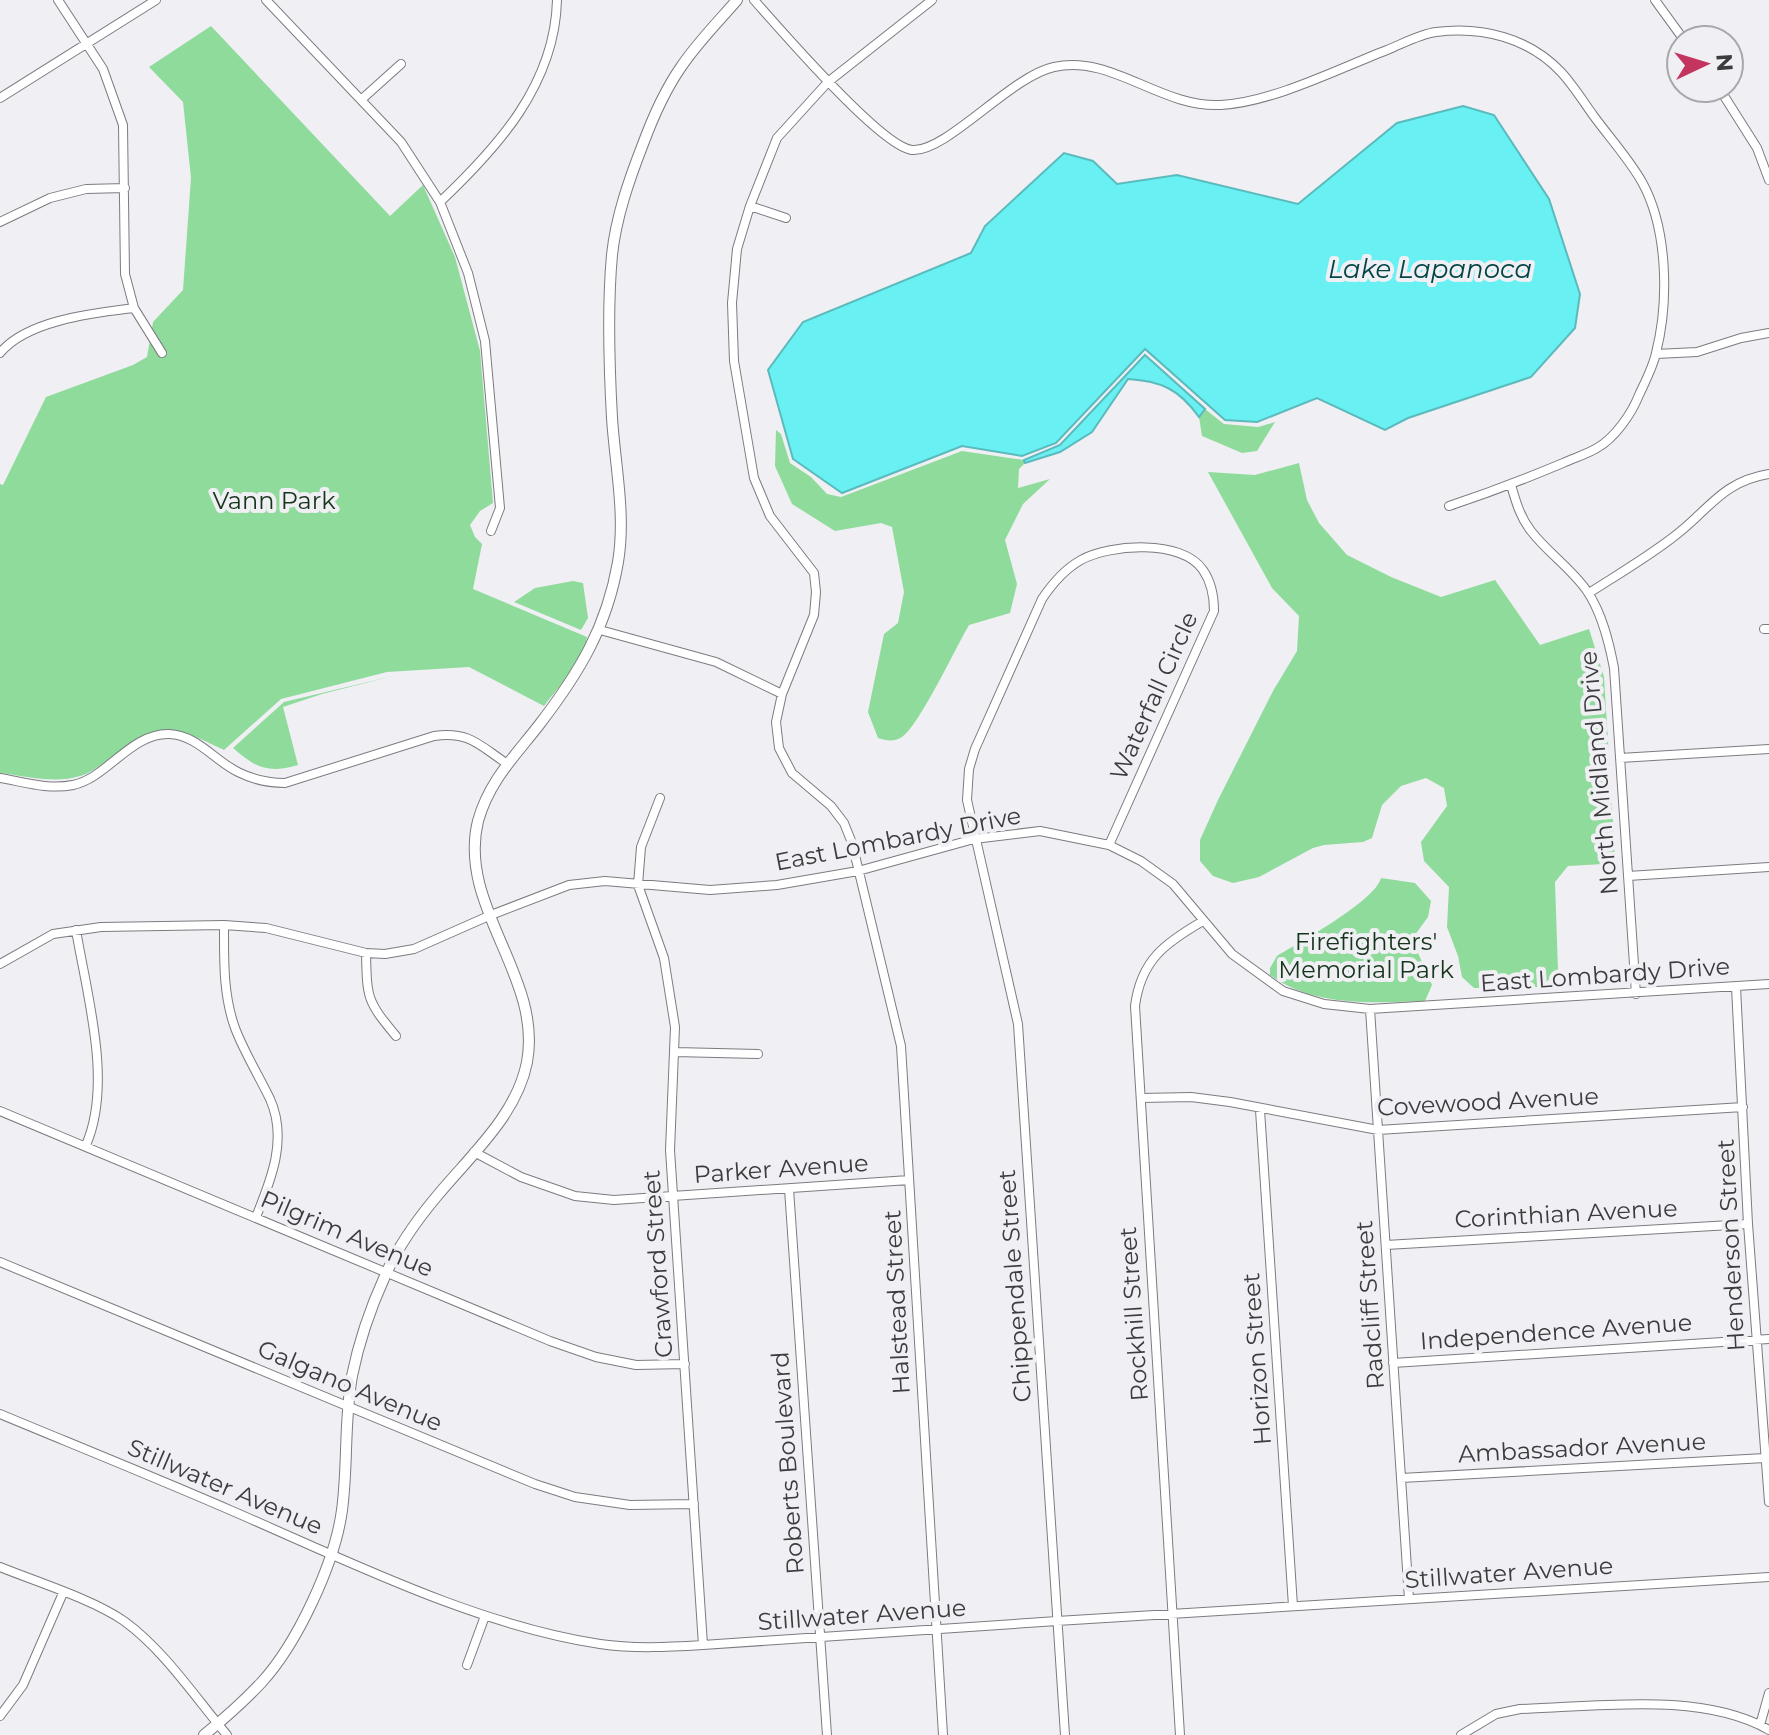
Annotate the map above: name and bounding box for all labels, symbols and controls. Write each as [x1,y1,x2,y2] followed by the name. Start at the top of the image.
[1665,24,1745,104] north arrow
[1710,53,1739,72] text: N
[1328,253,1532,285] water label: Lake Lapanoca
[212,486,336,515] park label: Vann Park
[1103,607,1204,784] street label: Waterfall Circle
[1573,650,1624,896] street label: North Midland Drive
[772,800,1023,877] street label: East Lombardy Drive
[1278,927,1454,984] park label: Firefighters' Memorial Park
[1479,951,1731,998] street label: East Lombardy Drive
[1376,1081,1600,1122] street label: Covewood Avenue
[1710,1138,1751,1352] street label: Henderson Street
[693,1148,869,1189] street label: Parker Avenue
[992,1168,1037,1403] street label: Chippendale Street
[636,1169,679,1359] street label: Crawford Street
[256,1184,438,1283] street label: Pilgrim Avenue
[1454,1193,1678,1234] street label: Corinthian Avenue
[877,1209,916,1395] street label: Halstead Street
[1349,1219,1390,1390] street label: Radcliff Street
[1113,1226,1154,1402] street label: Rockhill Street
[1236,1272,1277,1446] street label: Horizon Street
[1419,1308,1693,1355] street label: Independence Avenue
[253,1334,447,1438] street label: Galgano Avenue
[765,1351,810,1575] street label: Roberts Boulevard
[1457,1427,1707,1468] street label: Ambassador Avenue
[123,1432,327,1541] street label: Stillwater Avenue
[1404,1551,1614,1594] street label: Stillwater Avenue
[757,1593,967,1636] street label: Stillwater Avenue

